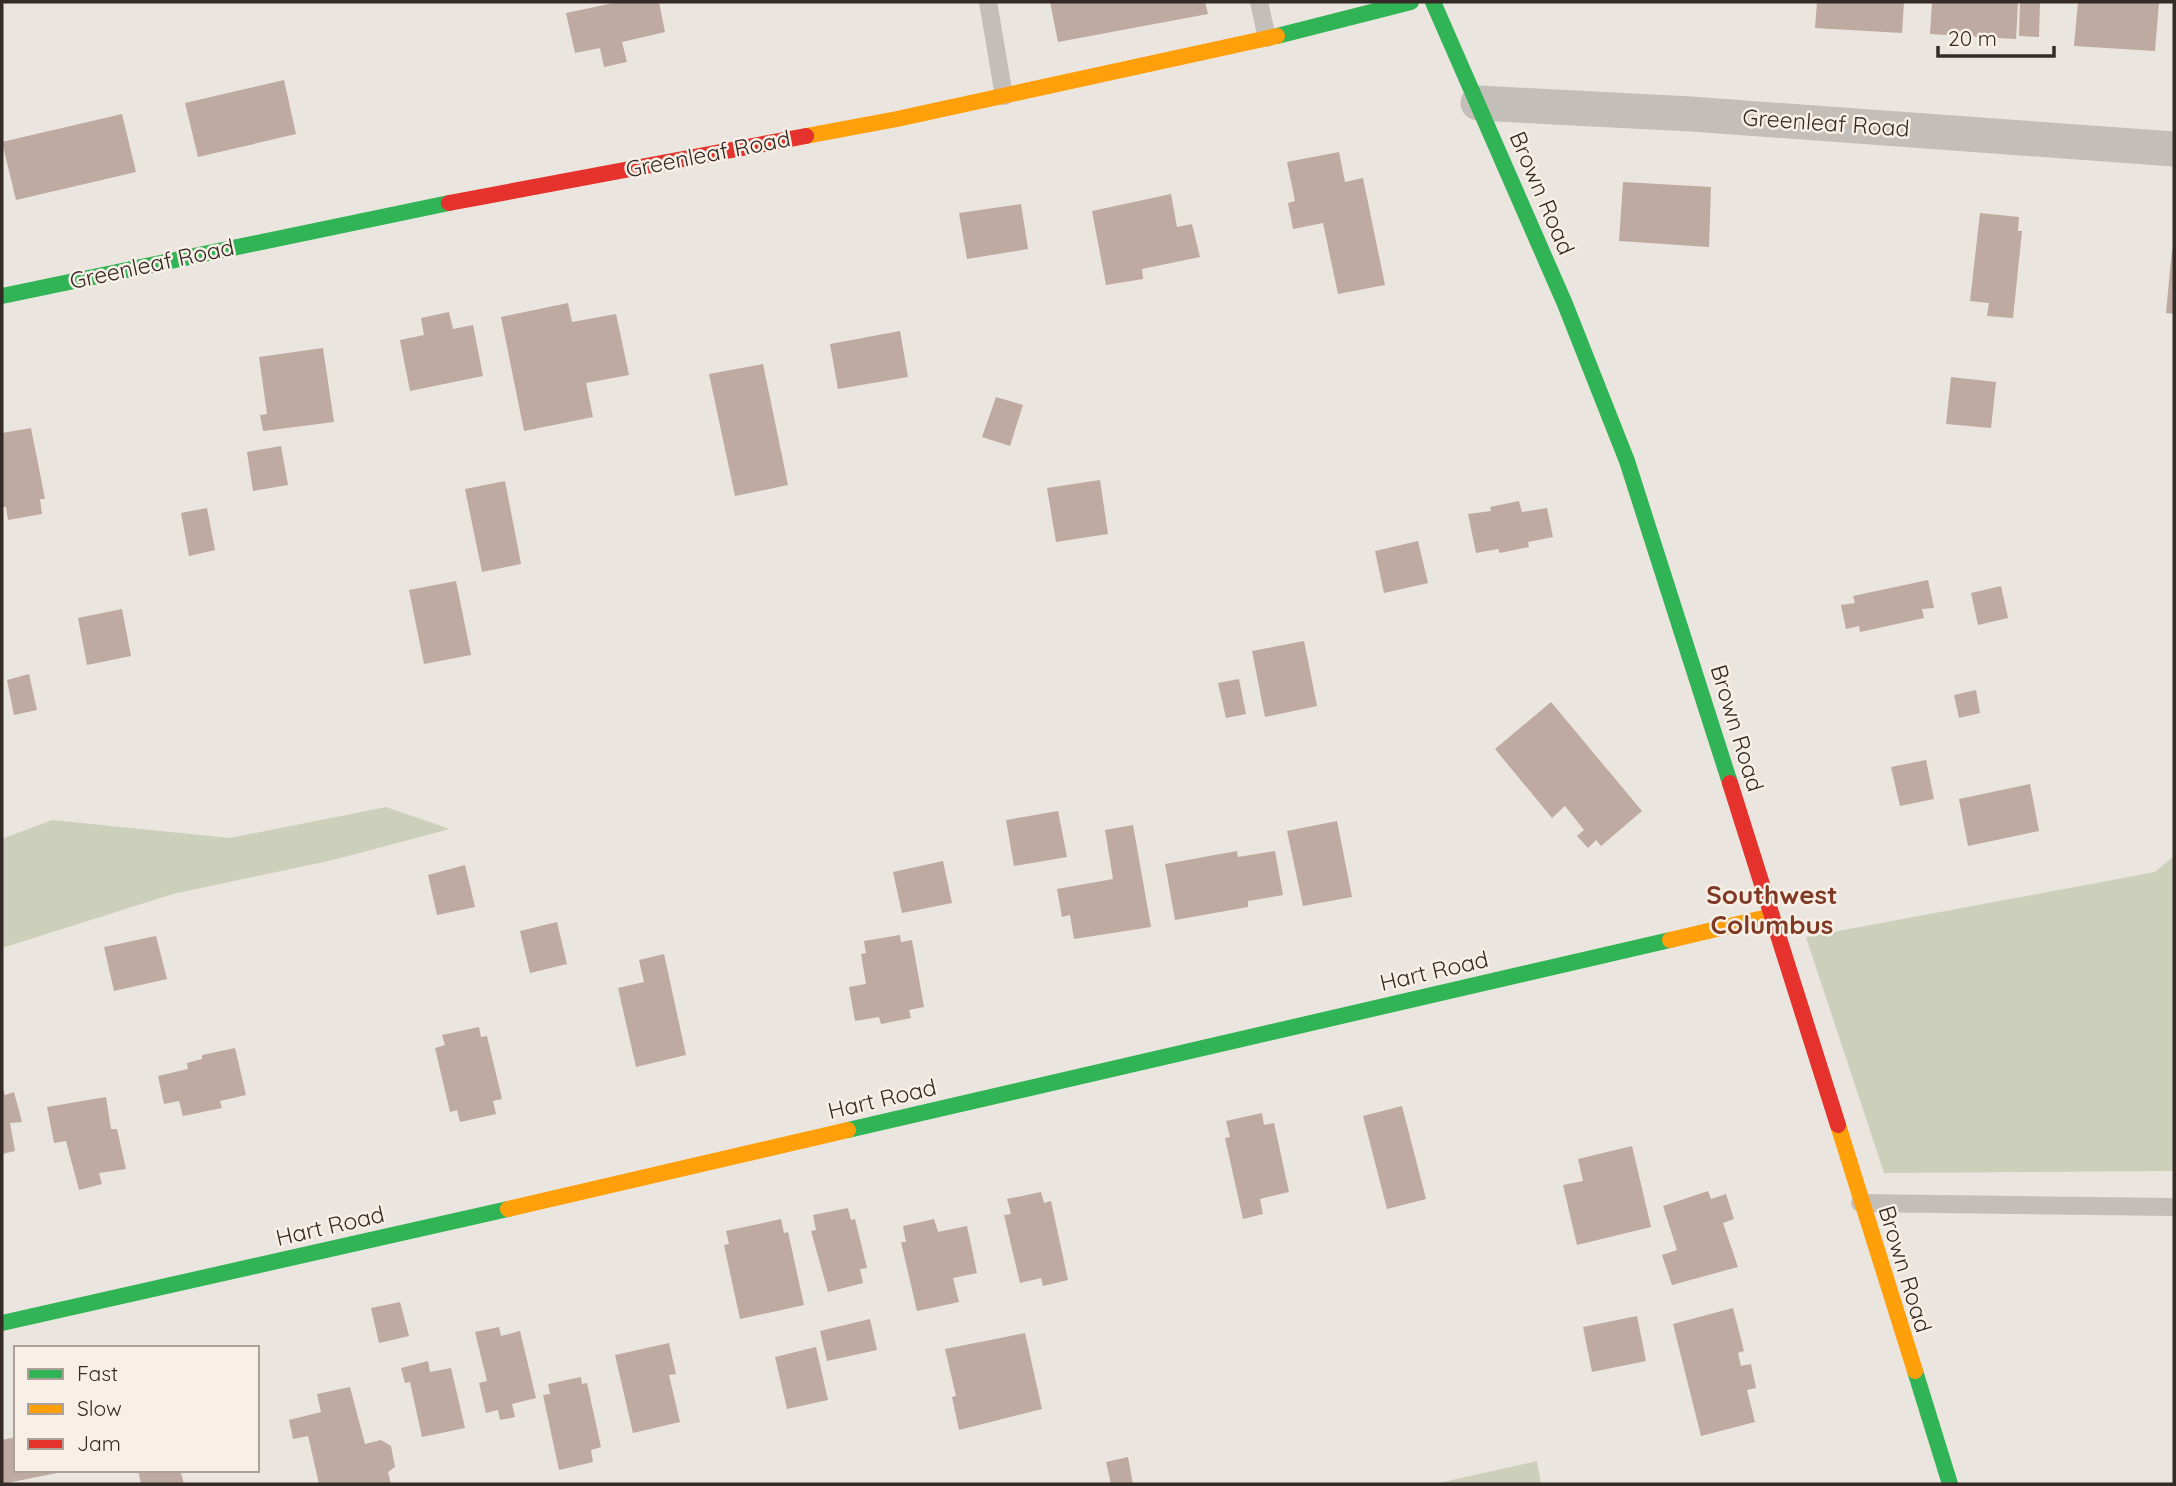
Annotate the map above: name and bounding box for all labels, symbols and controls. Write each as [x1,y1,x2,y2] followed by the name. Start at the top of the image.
[1938,14,2054,58] scale bar
[1948,25,1997,51] text: 20 m
[1742,102,1911,143] street label: Greenleaf Road
[623,123,793,184] street label: Greenleaf Road
[1503,127,1581,259] street label: Brown Road
[67,232,237,295] street label: Greenleaf Road
[1704,661,1771,795] street label: Brown Road
[1706,878,1838,941] district label: Southwest Columbus
[1377,944,1491,997] street label: Hart Road
[825,1072,939,1125] street label: Hart Road
[273,1199,387,1252] street label: Hart Road
[1872,1202,1939,1336] street label: Brown Road
[14,1346,259,1472] legend
[77,1360,118,1386] text: Fast
[77,1395,122,1421] text: Slow
[77,1430,121,1456] text: Jam

